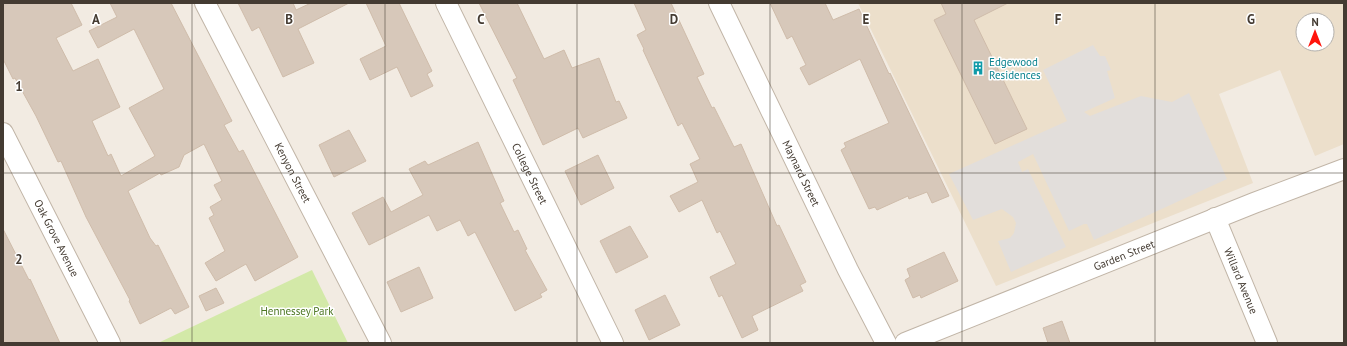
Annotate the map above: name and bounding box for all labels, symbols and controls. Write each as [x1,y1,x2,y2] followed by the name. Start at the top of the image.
[92,11,100,28] text: A
[285,11,293,28] text: B
[477,11,485,28] text: C
[670,11,678,28] text: D
[863,11,870,28] text: E
[1055,11,1062,28] text: F
[1247,11,1255,28] text: G
[1295,12,1335,52] north arrow
[1311,15,1319,29] text: N
[989,55,1041,82] place label: Edgewood Residences
[970,60,986,76] building icon: Edgewood Residences
[15,78,23,95] text: 1
[779,138,823,209] street label: Maynard Street
[271,140,314,205] street label: Kenyon Street
[509,141,551,207] street label: College Street
[31,197,82,280] street label: Oak Grove Avenue
[1091,237,1157,274] street label: Garden Street
[1221,245,1261,316] street label: Willard Avenue
[15,251,23,268] text: 2
[260,304,334,318] park label: Hennessey Park

